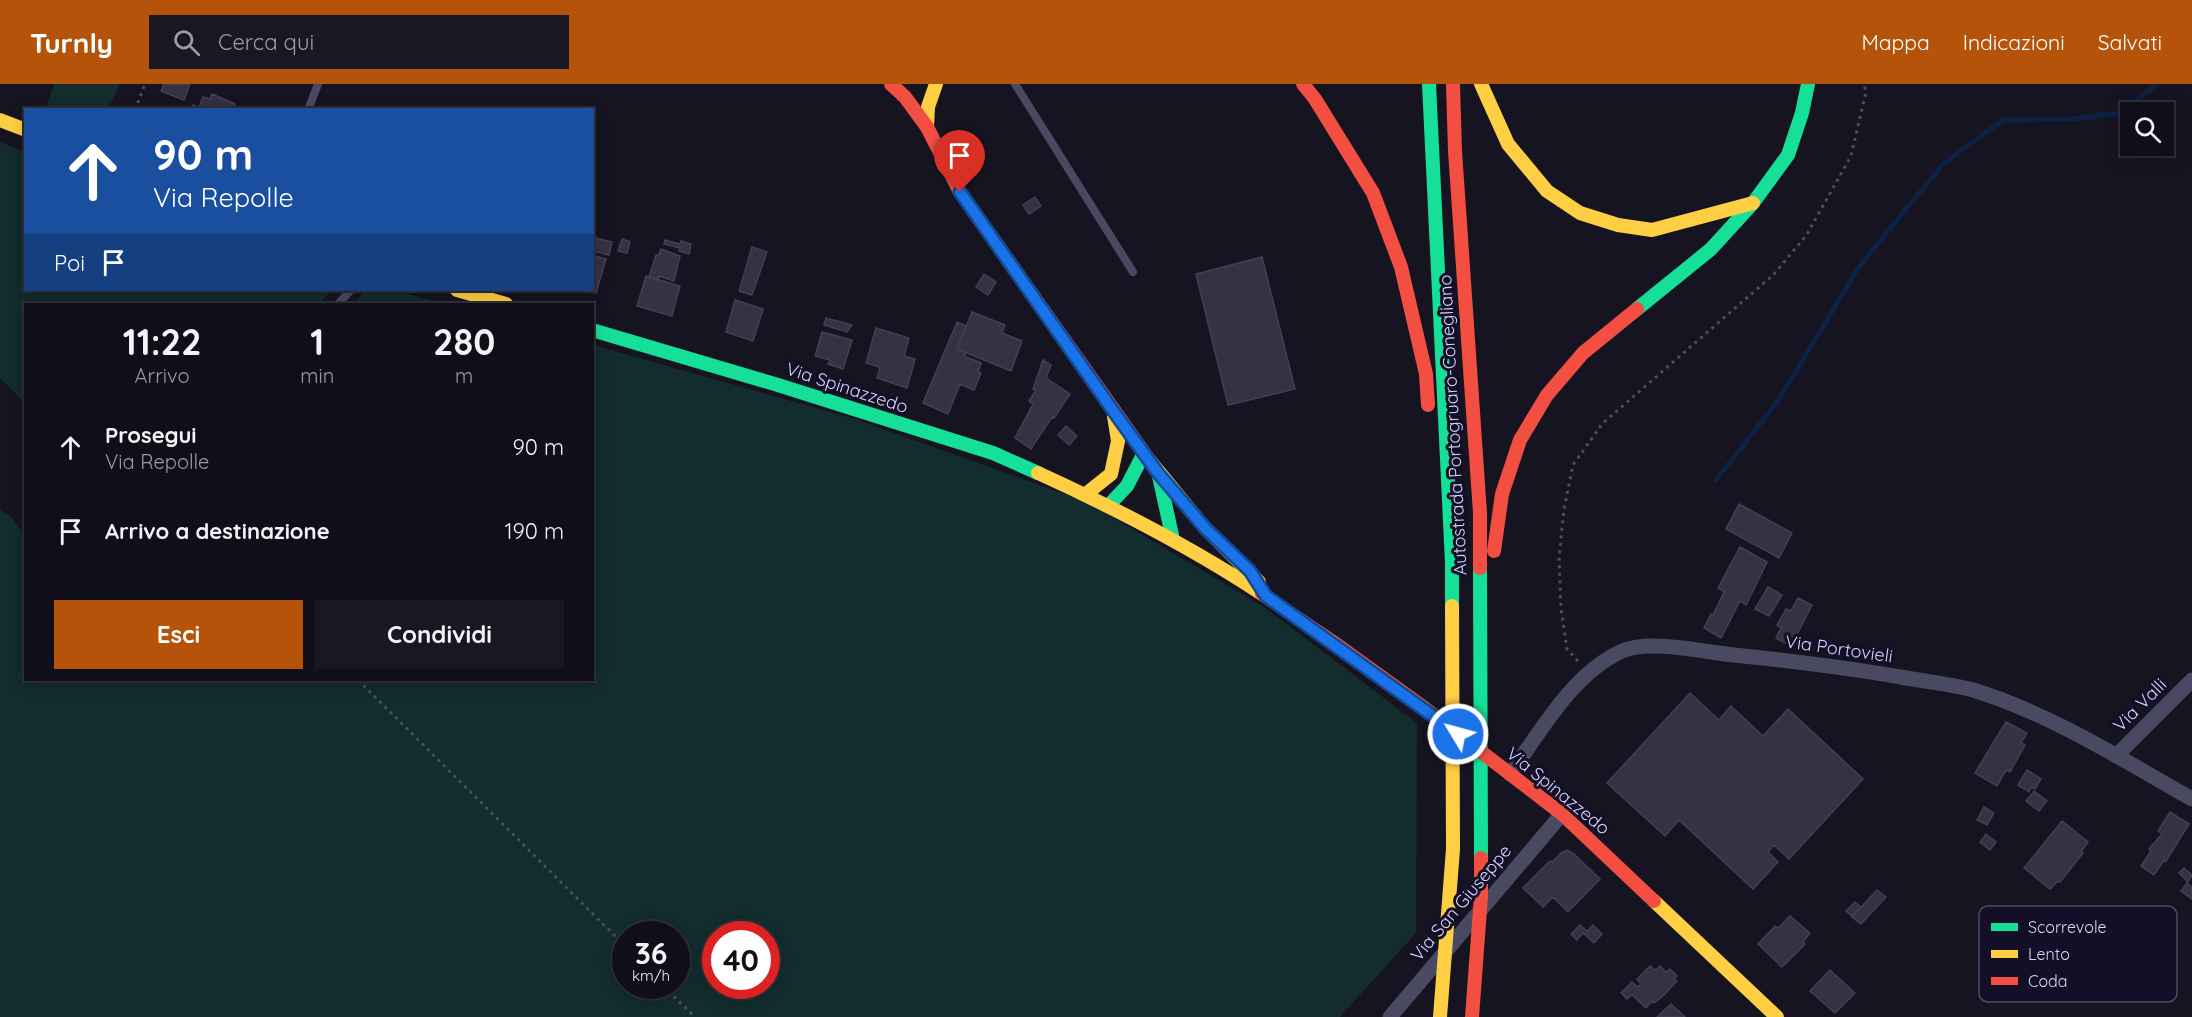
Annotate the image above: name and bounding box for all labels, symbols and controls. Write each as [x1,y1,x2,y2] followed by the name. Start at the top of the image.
[149,15,569,69] search box
[30,25,113,60] text: Turnly
[170,26,203,59] icon: search
[218,28,314,56] text: Cerca qui
[1861,29,1930,55] text: Mappa
[1963,29,2065,55] text: Indicazioni
[2098,29,2162,55] text: Salvati
[2120,102,2174,156] map controls
[2120,102,2174,156] button: search
[153,128,253,181] text: 90 m
[934,130,985,192] pin
[54,132,132,210] icon: ahead
[943,139,976,172] icon: arrive
[153,180,294,214] text: Via Repolle
[97,246,130,279] icon: arrive
[54,249,85,277] text: Poi
[1433,274,1472,576] street label: Autostrada Portogruaro-Conegliano
[123,319,202,364] text: 11:22
[310,319,324,364] text: 1
[433,319,495,364] text: 280
[783,357,911,418] street label: Via Spinazzedo
[135,363,190,388] text: Arrivo
[300,363,334,388] text: min
[455,363,473,388] text: m
[105,421,197,449] text: Prosegui
[54,431,87,464] icon: ahead
[513,433,564,461] text: 90 m
[105,449,209,474] text: Via Repolle
[54,515,87,548] icon: arrive
[105,517,330,545] text: Arrivo a destinazione
[504,517,564,545] text: 190 m
[54,600,303,669] button: Esci
[315,600,564,669] button: Condividi
[1784,630,1894,667] street label: Via Portovieli
[2108,673,2171,736] street label: Via Valli
[1426,702,1490,766] position arrow
[1502,742,1615,839] street label: Via Spinazzedo
[1405,840,1516,966] street label: Via San Giuseppe
[1979,906,2177,1002] legend
[2028,917,2106,937] text: Scorrevole
[702,921,780,999] speed limit sign: 40
[635,934,667,972] text: 36
[2028,944,2070,964] text: Lento
[632,966,670,985] text: km/h
[2028,971,2068,991] text: Coda

